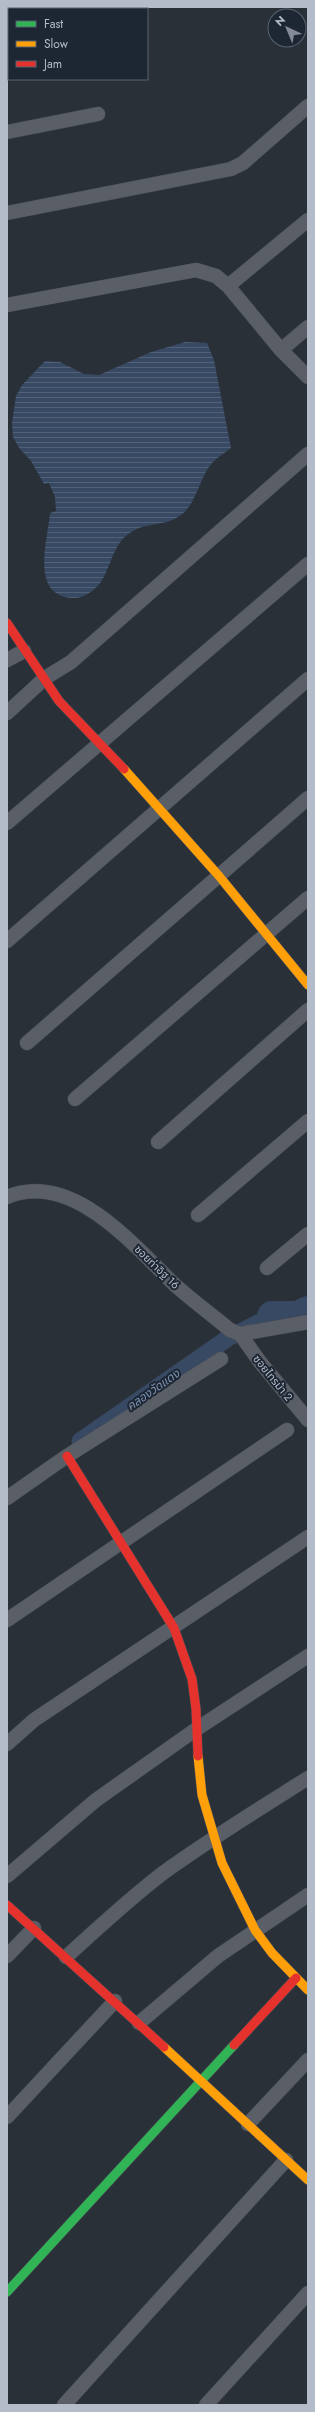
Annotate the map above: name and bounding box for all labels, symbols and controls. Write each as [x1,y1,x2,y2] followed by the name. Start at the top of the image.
[8,8,148,80] legend
[267,8,307,48] north arrow
[271,12,289,30] text: N
[44,15,63,33] text: Fast
[44,35,69,53] text: Slow
[42,55,62,73] text: Jam
[131,1241,183,1293] street label: ซอยท่าอิฐ 16
[249,1352,297,1404] street label: ซอยไทรม้า 2
[123,1365,184,1415] water label: คลองวัดแดง

